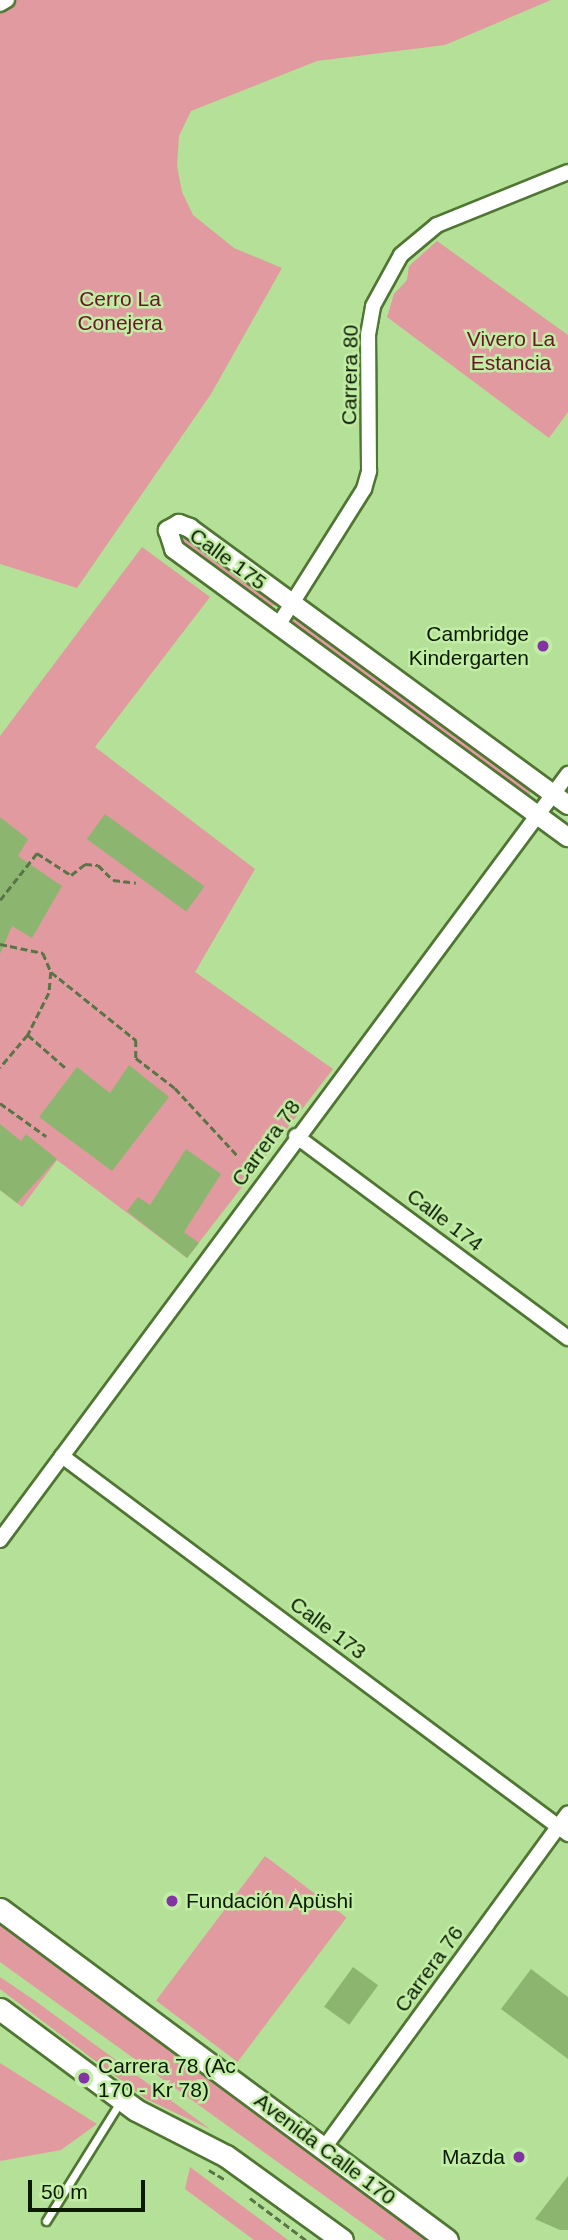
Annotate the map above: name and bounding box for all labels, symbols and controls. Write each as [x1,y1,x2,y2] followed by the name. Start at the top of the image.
[77,286,163,336] park label: Cerro La Conejera
[337,325,363,425] street label: Carrera 80
[467,326,555,376] park label: Vivero La Estancia
[185,523,271,595] street label: Calle 175
[409,621,529,671] place label: Cambridge Kindergarten
[535,638,551,654] marker: Cambridge Kindergarten
[226,1095,306,1191] street label: Carrera 78
[402,1183,488,1257] street label: Calle 174
[285,1591,371,1665] street label: Calle 173
[186,1888,354,1914] place label: Fundación Apüshi
[164,1893,180,1909] marker: Fundación Apüshi
[389,1921,469,2017] street label: Carrera 76
[98,2053,236,2103] place label: Carrera 78 (Ac 170 - Kr 78)
[76,2070,92,2086] marker: Carrera 78 (Ac 170 - Kr 78)
[250,2088,400,2210] street label: Avenida Calle 170
[442,2144,505,2170] place label: Mazda
[511,2149,527,2165] marker: Mazda
[32,2166,149,2210] scale bar
[41,2180,88,2203] text: 50 m

